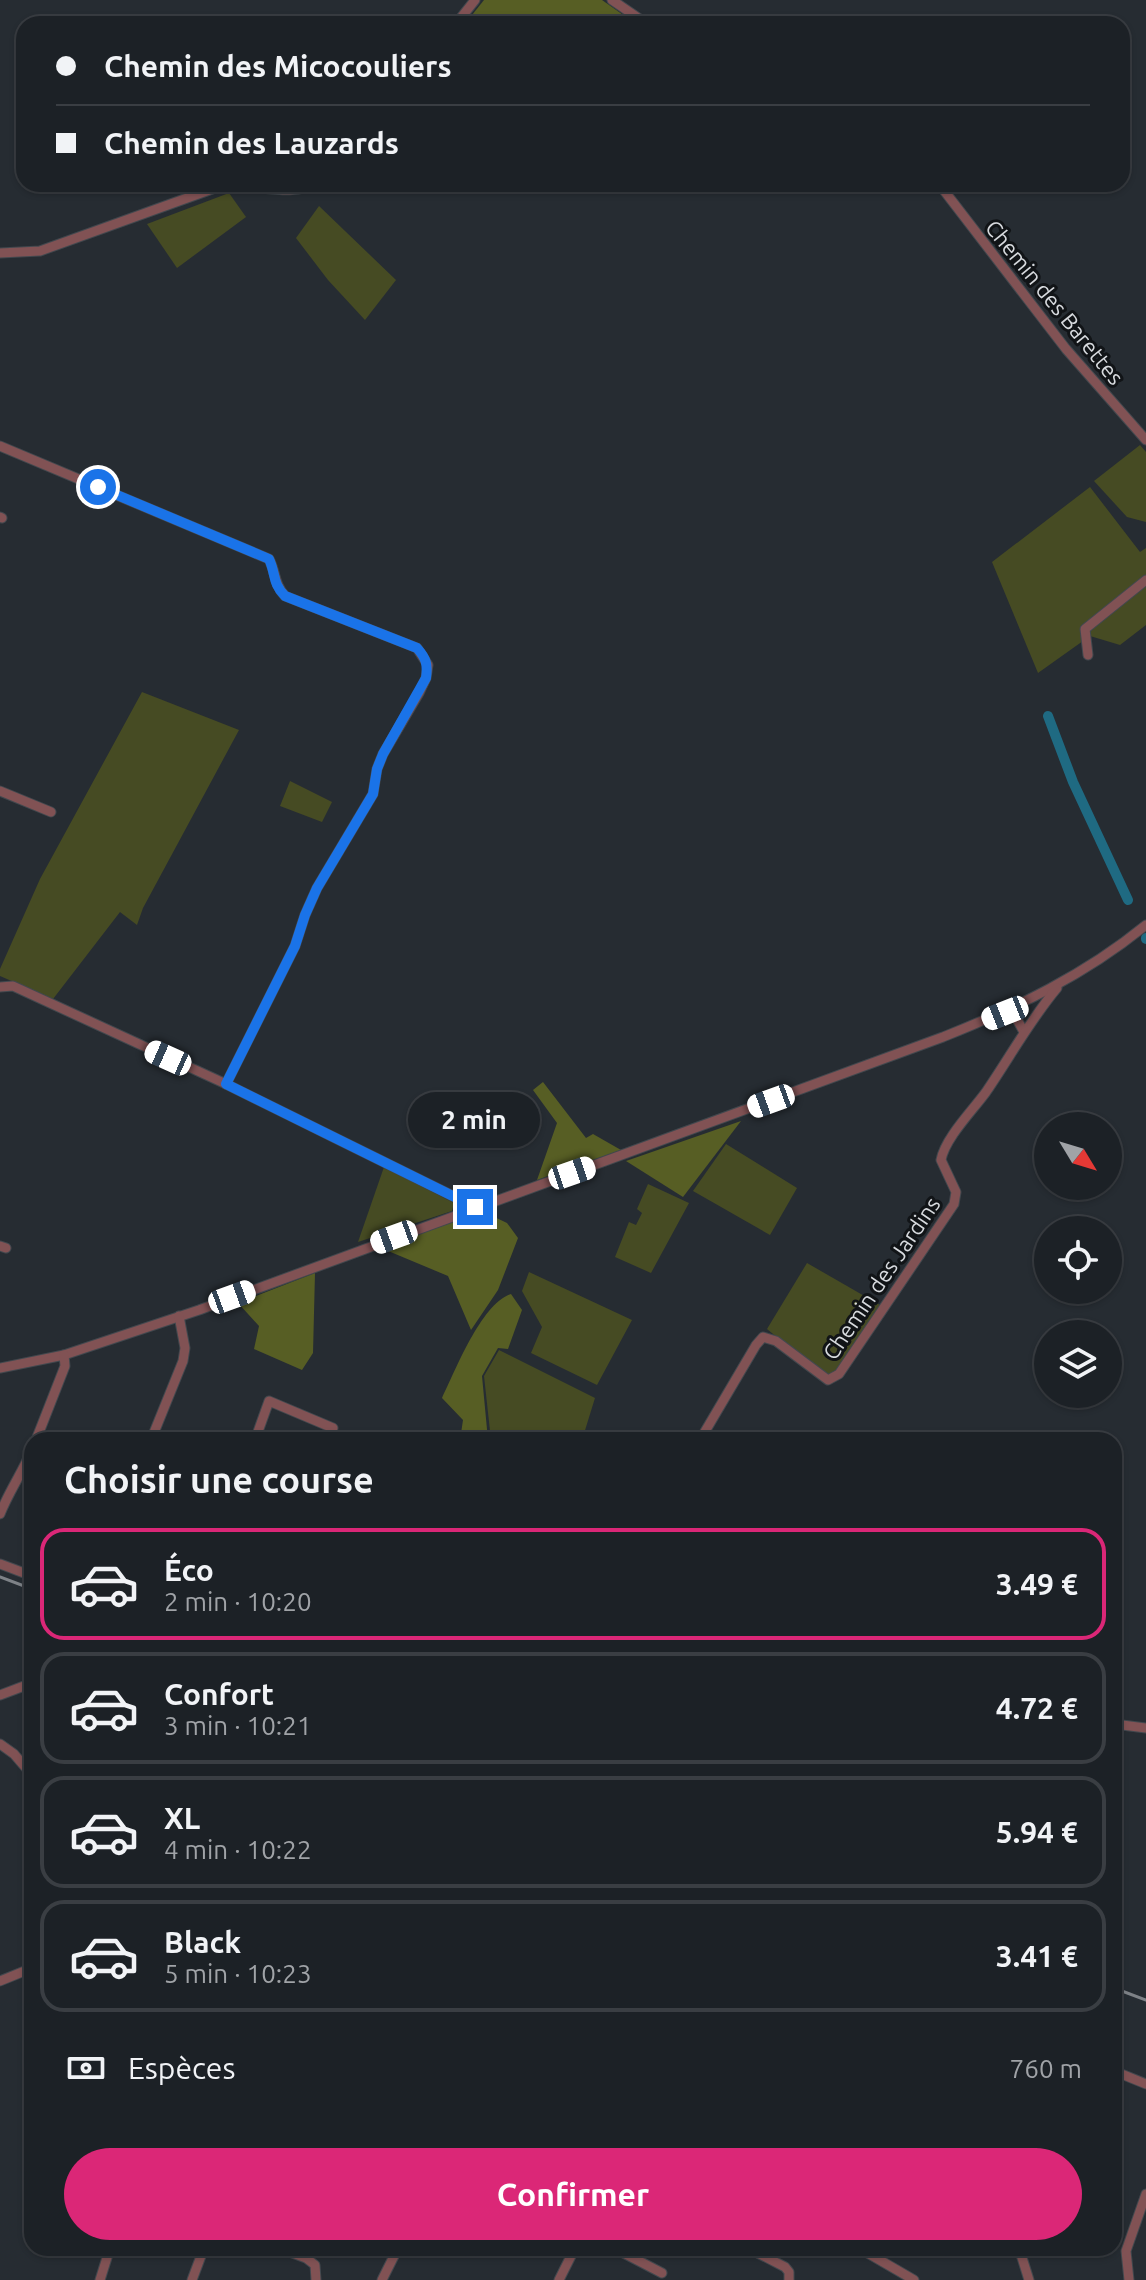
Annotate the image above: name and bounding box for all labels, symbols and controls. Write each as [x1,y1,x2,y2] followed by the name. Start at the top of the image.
[104,49,452,83] text: Chemin des Micocouliers
[104,126,399,160] text: Chemin des Lauzards
[981,215,1129,389] street label: Chemin des Barettes
[80,469,116,505] route start
[978,993,1032,1033] car
[141,1037,195,1079] car
[744,1082,798,1120] car
[409,1091,541,1147] callout: 2 min
[441,1105,507,1134] text: 2 min
[1034,1112,1122,1200] north arrow
[1034,1112,1122,1408] map controls
[545,1154,599,1192] car
[457,1189,493,1225] route end
[817,1192,945,1364] street label: Chemin des Jardins
[1034,1216,1122,1304] button: locate
[367,1218,421,1256] car
[205,1278,259,1316] car
[1034,1320,1122,1408] button: layers
[64,1459,374,1500] text: Choisir une course
[68,1548,140,1620] icon: car
[164,1553,214,1587] text: Éco
[996,1567,1078,1601] text: 3.49 €
[164,1587,312,1616] text: 2 min · 10:20
[68,1672,140,1744] icon: car
[164,1677,274,1711] text: Confort
[996,1691,1078,1725] text: 4.72 €
[164,1711,312,1740] text: 3 min · 10:21
[68,1796,140,1868] icon: car
[164,1801,200,1835] text: XL
[996,1815,1078,1849] text: 5.94 €
[164,1835,312,1864] text: 4 min · 10:22
[68,1920,140,1992] icon: car
[164,1925,241,1959] text: Black
[996,1939,1078,1973] text: 3.41 €
[164,1959,312,1988] text: 5 min · 10:23
[64,2046,108,2090] icon: cash
[128,2051,235,2085] text: Espèces
[1010,2054,1082,2083] text: 760 m
[64,2148,1082,2240] button: Confirmer

